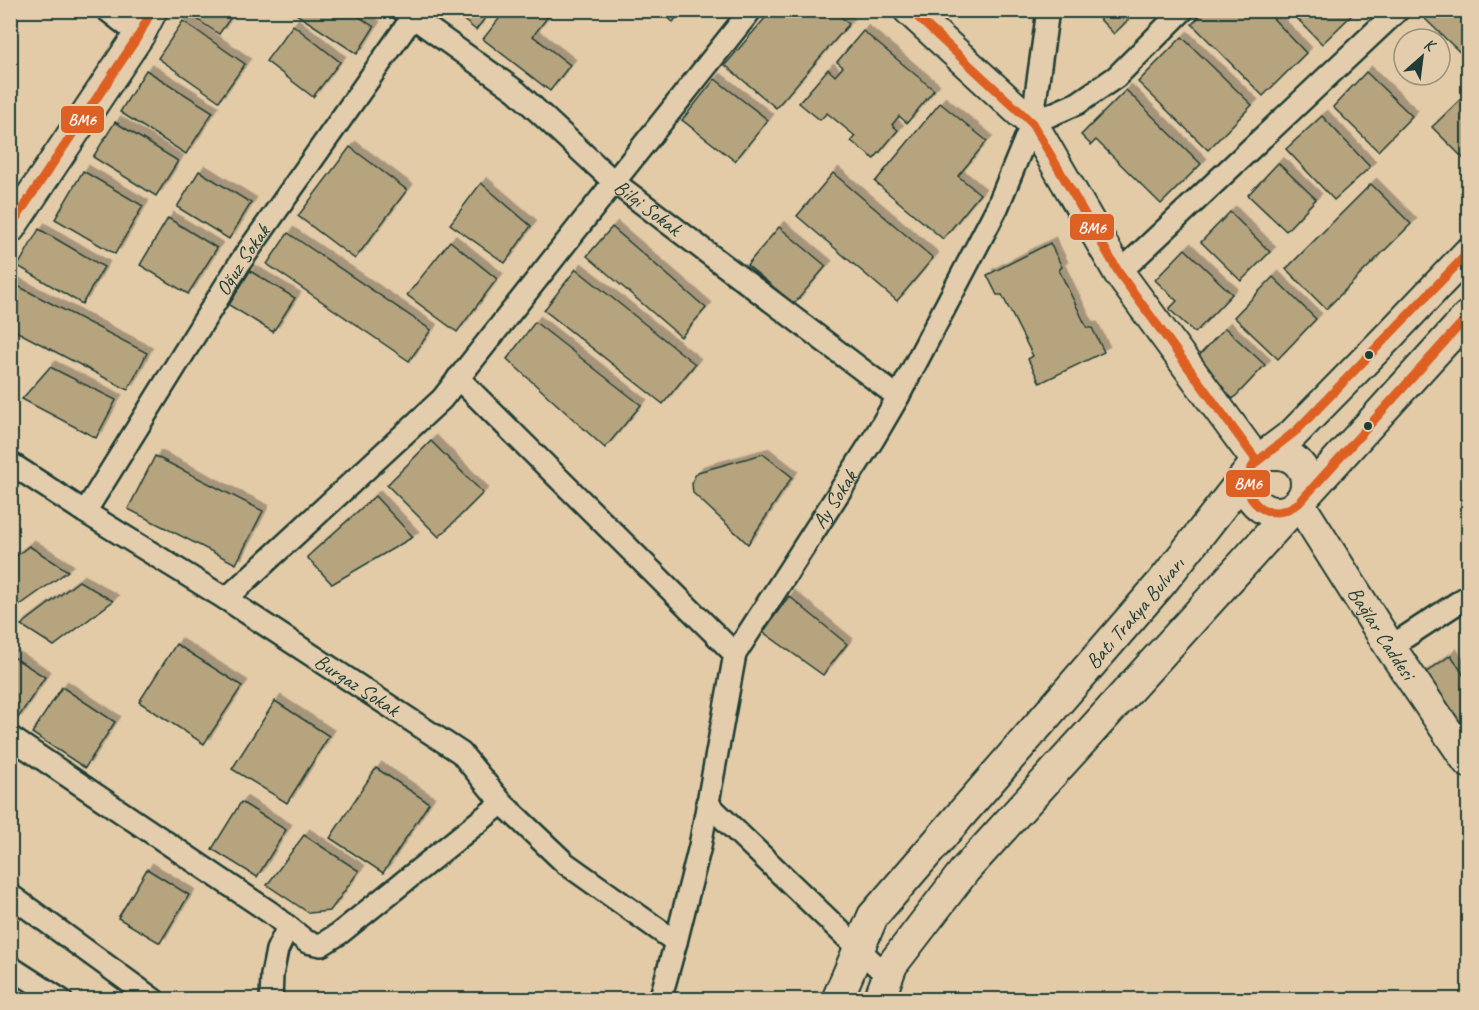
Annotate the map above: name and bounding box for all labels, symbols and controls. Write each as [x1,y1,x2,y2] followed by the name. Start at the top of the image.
[1392,27,1452,87] north arrow
[1420,34,1440,57] text: K
[60,105,105,134] line badge: BM6
[68,110,97,130] text: BM6
[609,174,688,243] street label: Bilgi Sokak
[1069,213,1115,241] line badge: BM6
[1078,218,1107,238] text: BM6
[210,219,276,300] street label: Oğuz Sokak
[1363,349,1375,361] unlabelled marker
[1362,420,1374,432] unlabelled marker
[806,465,863,533] street label: Ay Sokak
[1225,469,1271,498] line badge: BM6
[1234,474,1263,494] text: BM6
[1080,551,1191,674] street label: Batı Trakya Bulvarı
[1342,582,1423,687] street label: Bağlar Caddesi
[310,648,405,723] street label: Burgaz Sokak

